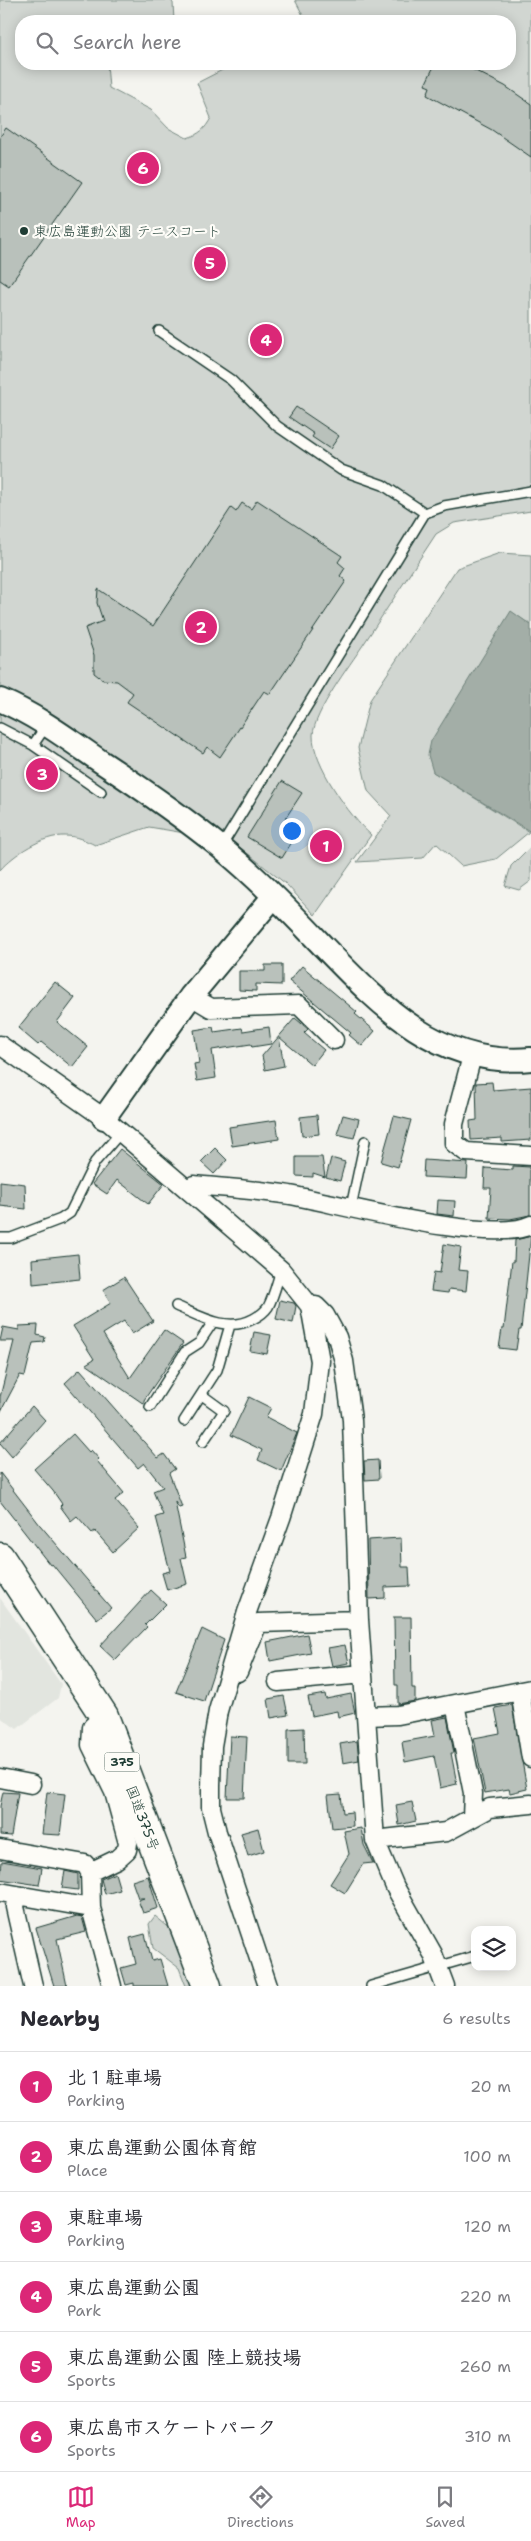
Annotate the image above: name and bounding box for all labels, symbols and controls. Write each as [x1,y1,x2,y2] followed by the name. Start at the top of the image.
[15,15,516,70] search box
[33,29,61,57] icon: search
[73,30,182,55] text: Search here
[127,149,159,187] pin: 6
[34,222,221,240] place label: 東広島運動公園 テニスコート
[18,225,30,237] marker: 東広島運動公園 テニスコート
[194,244,226,282] pin: 5
[250,321,282,359] pin: 4
[185,608,217,646] pin: 2
[26,755,58,793] pin: 3
[279,818,305,844] your location
[310,827,342,865] pin: 1
[104,1752,140,1771] road number: 375
[122,1783,164,1853] street label: 国道375号
[471,1926,516,1971] map controls
[471,1926,516,1971] button: layers
[20,2005,100,2033] text: Nearby
[442,2008,511,2029] text: 6 results
[67,2065,162,2090] text: 北１駐車場
[32,2076,40,2097] text: 1
[470,2076,511,2097] text: 20 m
[67,2090,125,2111] text: Parking
[67,2135,257,2160] text: 東広島運動公園体育館
[30,2146,42,2167] text: 2
[463,2146,511,2167] text: 100 m
[67,2160,108,2181] text: Place
[67,2205,143,2230] text: 東駐車場
[30,2216,42,2237] text: 3
[464,2216,511,2237] text: 120 m
[67,2230,125,2251] text: Parking
[67,2275,200,2300] text: 東広島運動公園
[30,2286,42,2307] text: 4
[459,2286,511,2307] text: 220 m
[67,2300,101,2321] text: Park
[67,2345,302,2370] text: 東広島運動公園 陸上競技場
[31,2356,41,2377] text: 5
[459,2356,511,2377] text: 260 m
[67,2370,116,2391] text: Sports
[67,2415,276,2440] text: 東広島市スケートパーク
[30,2426,42,2447] text: 6
[464,2426,511,2447] text: 310 m
[67,2440,116,2461] text: Sports
[66,2483,96,2531] tab: Map
[227,2483,294,2531] tab: Directions
[426,2483,465,2531] tab: Saved

